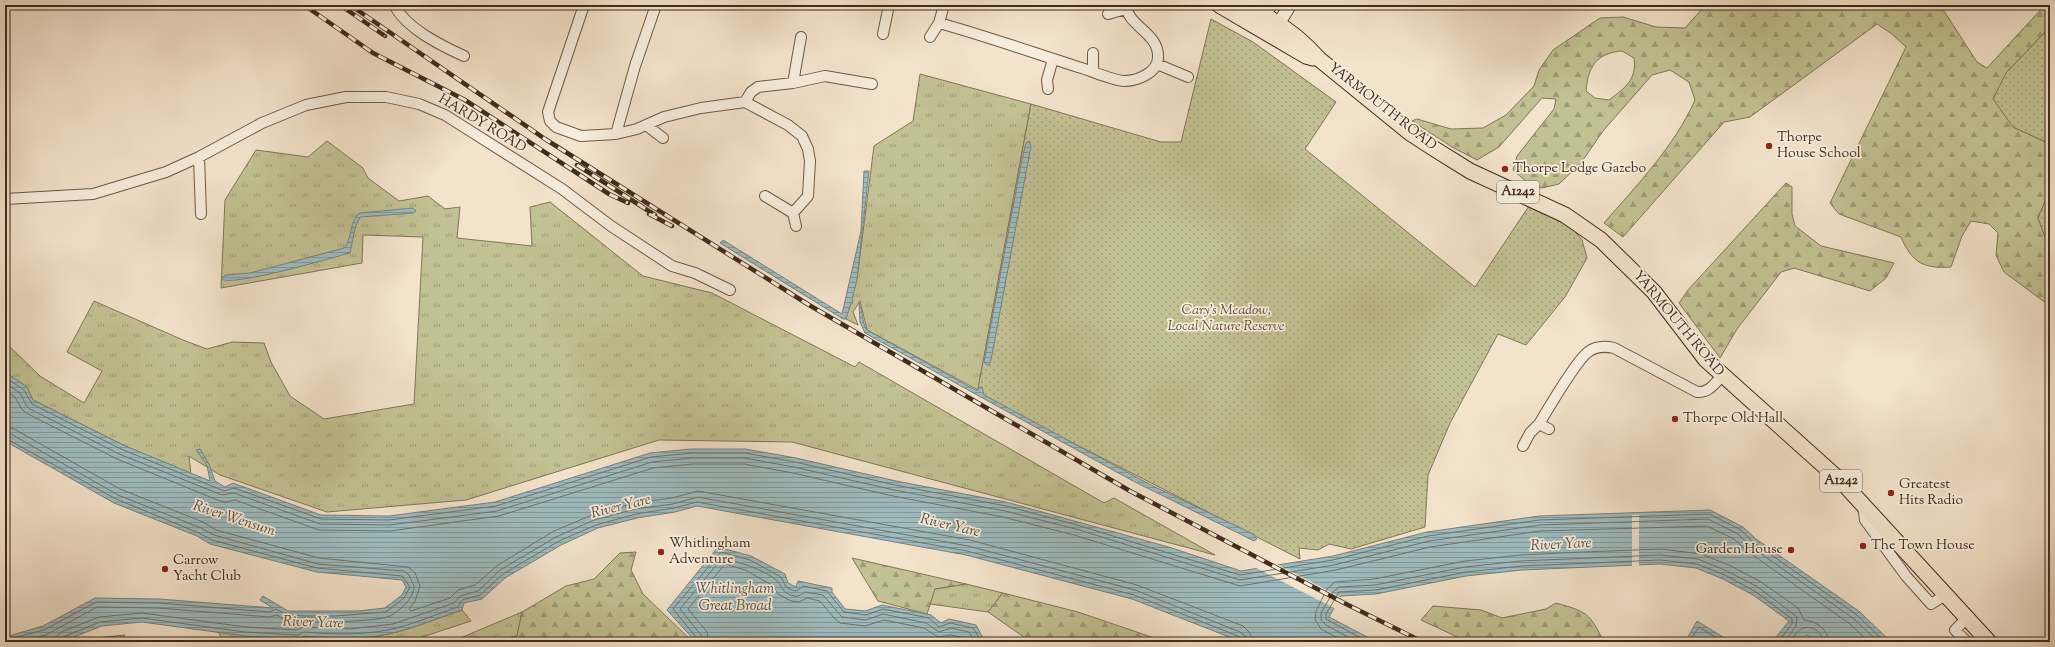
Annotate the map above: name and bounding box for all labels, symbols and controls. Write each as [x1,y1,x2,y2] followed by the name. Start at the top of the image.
[1324,58,1440,156] street label: YARMOUTH ROAD
[434,90,530,158] street label: HARDY ROAD
[1777,128,1861,164] place label: Thorpe House School
[1764,141,1774,151] marker: Thorpe House School
[1513,159,1646,179] place label: Thorpe Lodge Gazebo
[1500,164,1510,174] marker: Thorpe Lodge Gazebo
[1497,181,1539,203] road number: A1242
[1628,267,1728,381] street label: YARMOUTH ROAD
[1167,301,1285,337] park label: Cary's Meadow, Local Nature Reserve
[1683,409,1783,429] place label: Thorpe Old Hall
[1670,414,1680,424] marker: Thorpe Old Hall
[1820,470,1862,492] road number: A1242
[1899,475,1963,511] place label: Greatest Hits Radio
[1886,488,1896,498] marker: Greatest Hits Radio
[589,489,653,525] water label: River Yare
[190,496,279,542] water label: River Wensum
[918,509,982,543] water label: River Yare
[1530,533,1592,557] water label: River Yare
[669,534,751,570] place label: Whitlingham Adventure
[1871,536,1975,556] place label: The Town House
[1696,540,1783,560] place label: Garden House
[1858,541,1868,551] marker: The Town House
[1786,545,1796,555] marker: Garden House
[656,547,666,557] marker: Whitlingham Adventure
[173,551,241,587] place label: Carrow Yacht Club
[160,564,170,574] marker: Carrow Yacht Club
[696,579,775,617] water label: Whitlingham Great Broad
[282,611,344,635] water label: River Yare

